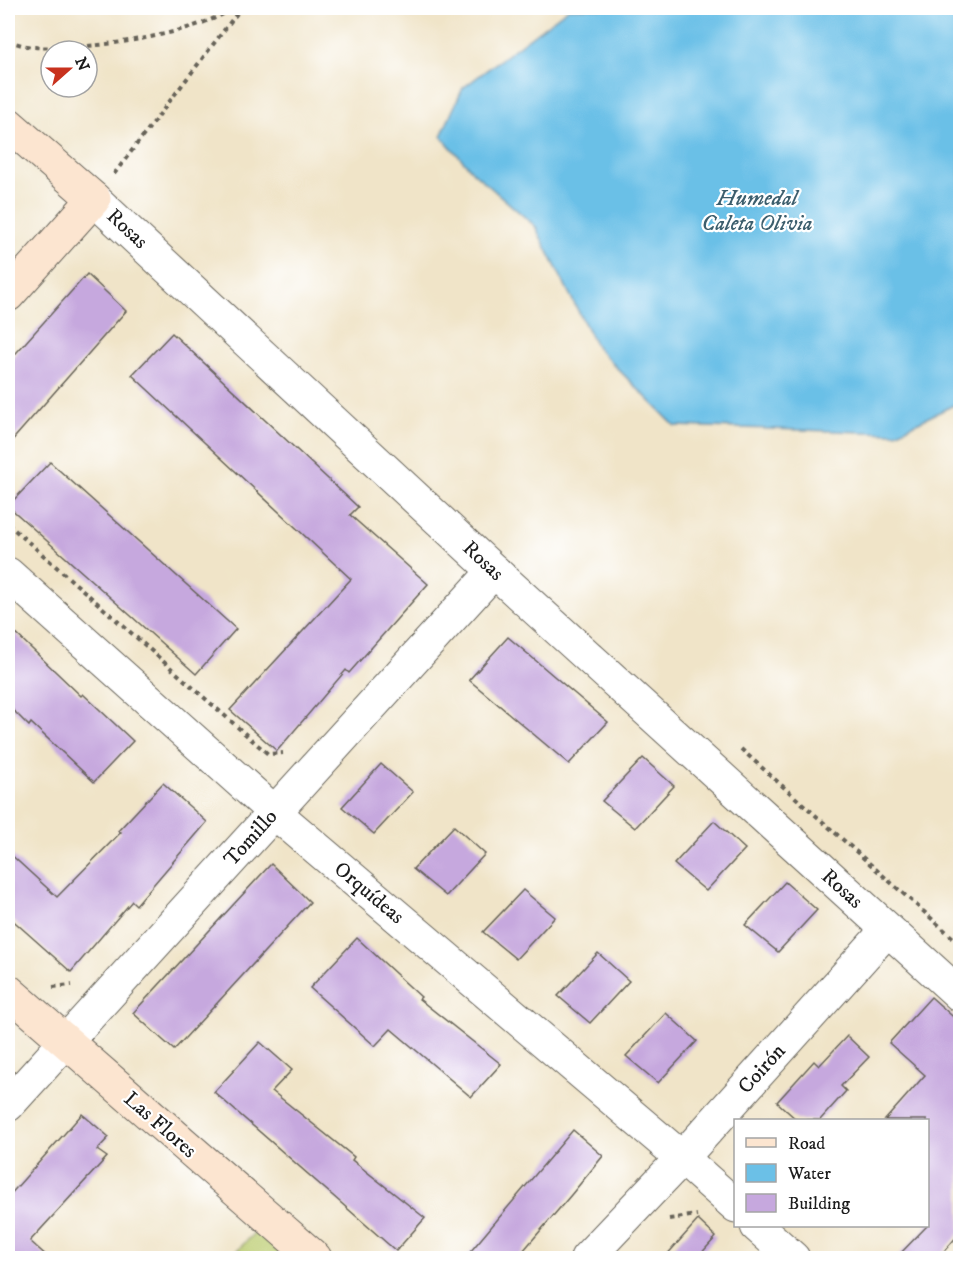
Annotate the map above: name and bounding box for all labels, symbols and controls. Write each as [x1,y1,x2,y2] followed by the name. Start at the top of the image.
[39,39,99,99] north arrow
[70,54,94,74] text: N
[701,185,813,237] water label: Humedal Caleta Olivia
[101,203,153,255] street label: Rosas
[457,535,509,587] street label: Rosas
[219,804,283,872] street label: Tomillo
[329,856,409,930] street label: Orquídeas
[816,864,868,914] street label: Rosas
[733,1039,791,1099] street label: Coirón
[118,1086,202,1164] street label: Las Flores
[734,1119,929,1227] legend
[788,1133,825,1155] text: Road
[787,1163,831,1185] text: Water
[788,1193,850,1215] text: Building

